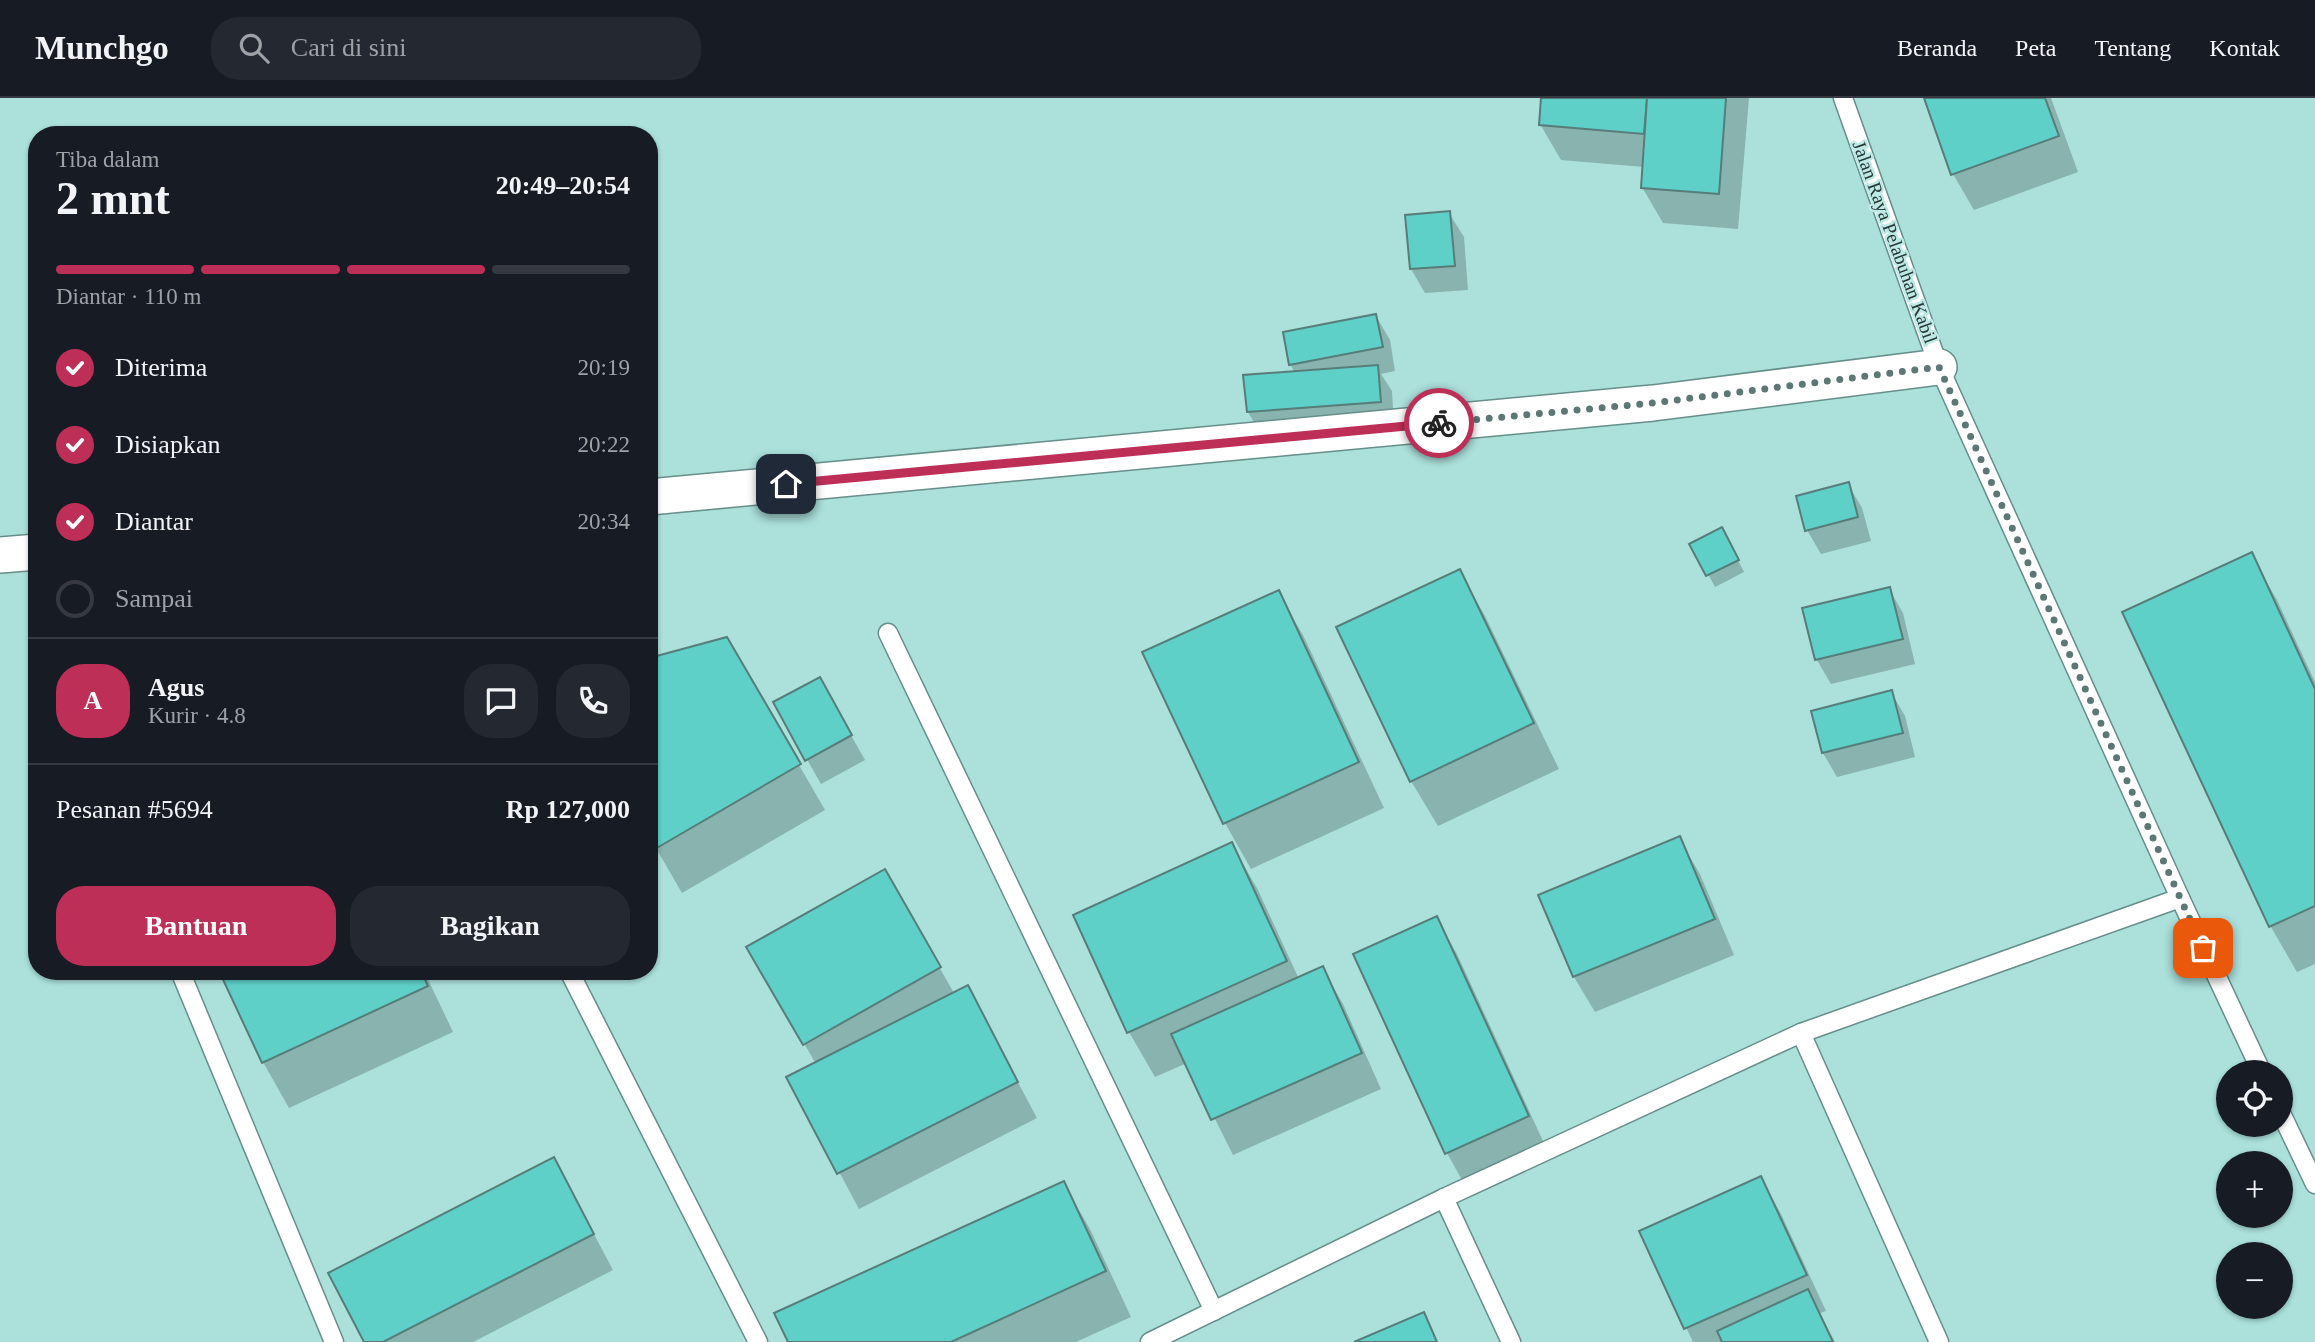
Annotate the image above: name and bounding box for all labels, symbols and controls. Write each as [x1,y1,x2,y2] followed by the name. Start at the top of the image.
[211,17,701,80] search box
[235,29,273,67] icon: search
[35,30,169,66] text: Munchgo
[291,33,406,62] text: Cari di sini
[1897,35,1977,61] text: Beranda
[2015,35,2056,61] text: Peta
[2094,35,2171,61] text: Tentang
[2209,35,2280,61] text: Kontak
[1849,138,1941,346] street label: Jalan Raya Pelabuhan Kabil
[56,147,159,172] text: Tiba dalam
[496,171,630,200] text: 20:49–20:54
[56,173,170,224] text: 2 mnt
[56,284,201,309] text: Diantar · 110 m
[56,349,94,387] icon: check
[115,353,207,382] text: Diterima
[578,355,630,380] text: 20:19
[1404,388,1474,458] courier
[1420,404,1458,442] icon: bike
[56,426,94,464] icon: check
[115,430,220,459] text: Disiapkan
[578,432,630,457] text: 20:22
[756,454,816,514] pin
[767,465,805,503] icon: home
[56,503,94,541] icon: check
[115,507,193,536] text: Diantar
[578,509,630,534] text: 20:34
[115,584,193,613] text: Sampai
[464,664,538,738] button: chat
[556,664,630,738] button: phone
[148,673,204,702] text: Agus
[84,686,102,715] text: A
[148,703,246,728] text: Kurir · 4.8
[56,795,213,824] text: Pesanan #5694
[506,795,630,824] text: Rp 127,000
[56,886,336,966] button: Bantuan
[350,886,630,966] button: Bagikan
[2173,918,2233,978] pin
[2184,929,2222,967] icon: bag
[2216,1060,2293,1319] map controls
[2216,1060,2293,1137] button: locate
[2216,1151,2293,1228] button: +
[2216,1242,2293,1319] button: −

